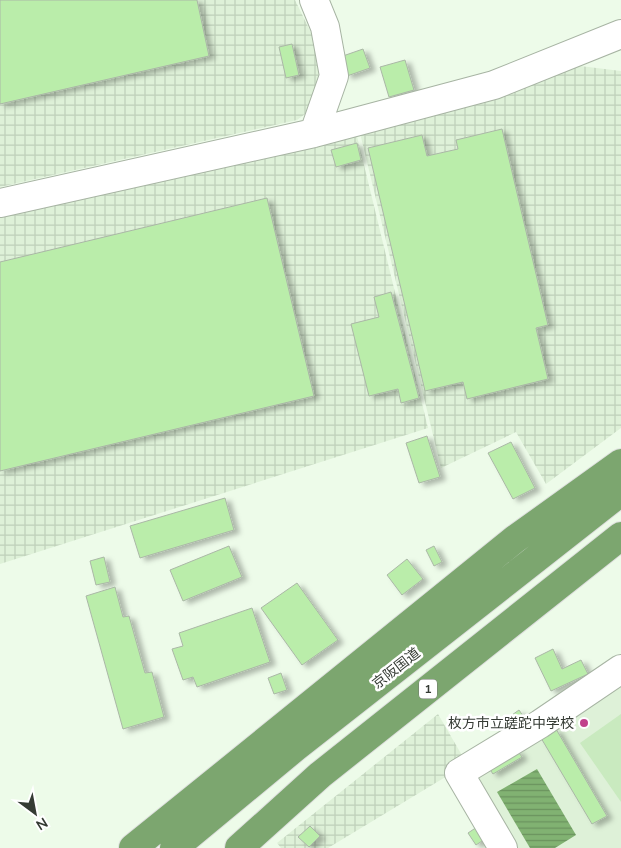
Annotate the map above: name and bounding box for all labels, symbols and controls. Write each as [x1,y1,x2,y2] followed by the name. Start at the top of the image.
[368,644,424,693] street label: 京阪国道
[419,680,437,699] road number: 1
[448,714,574,733] place label: 枚方市立蹉跎中学校
[578,717,590,729] marker: 枚方市立蹉跎中学校
[10,788,60,838] north arrow
[32,813,51,834] text: N

